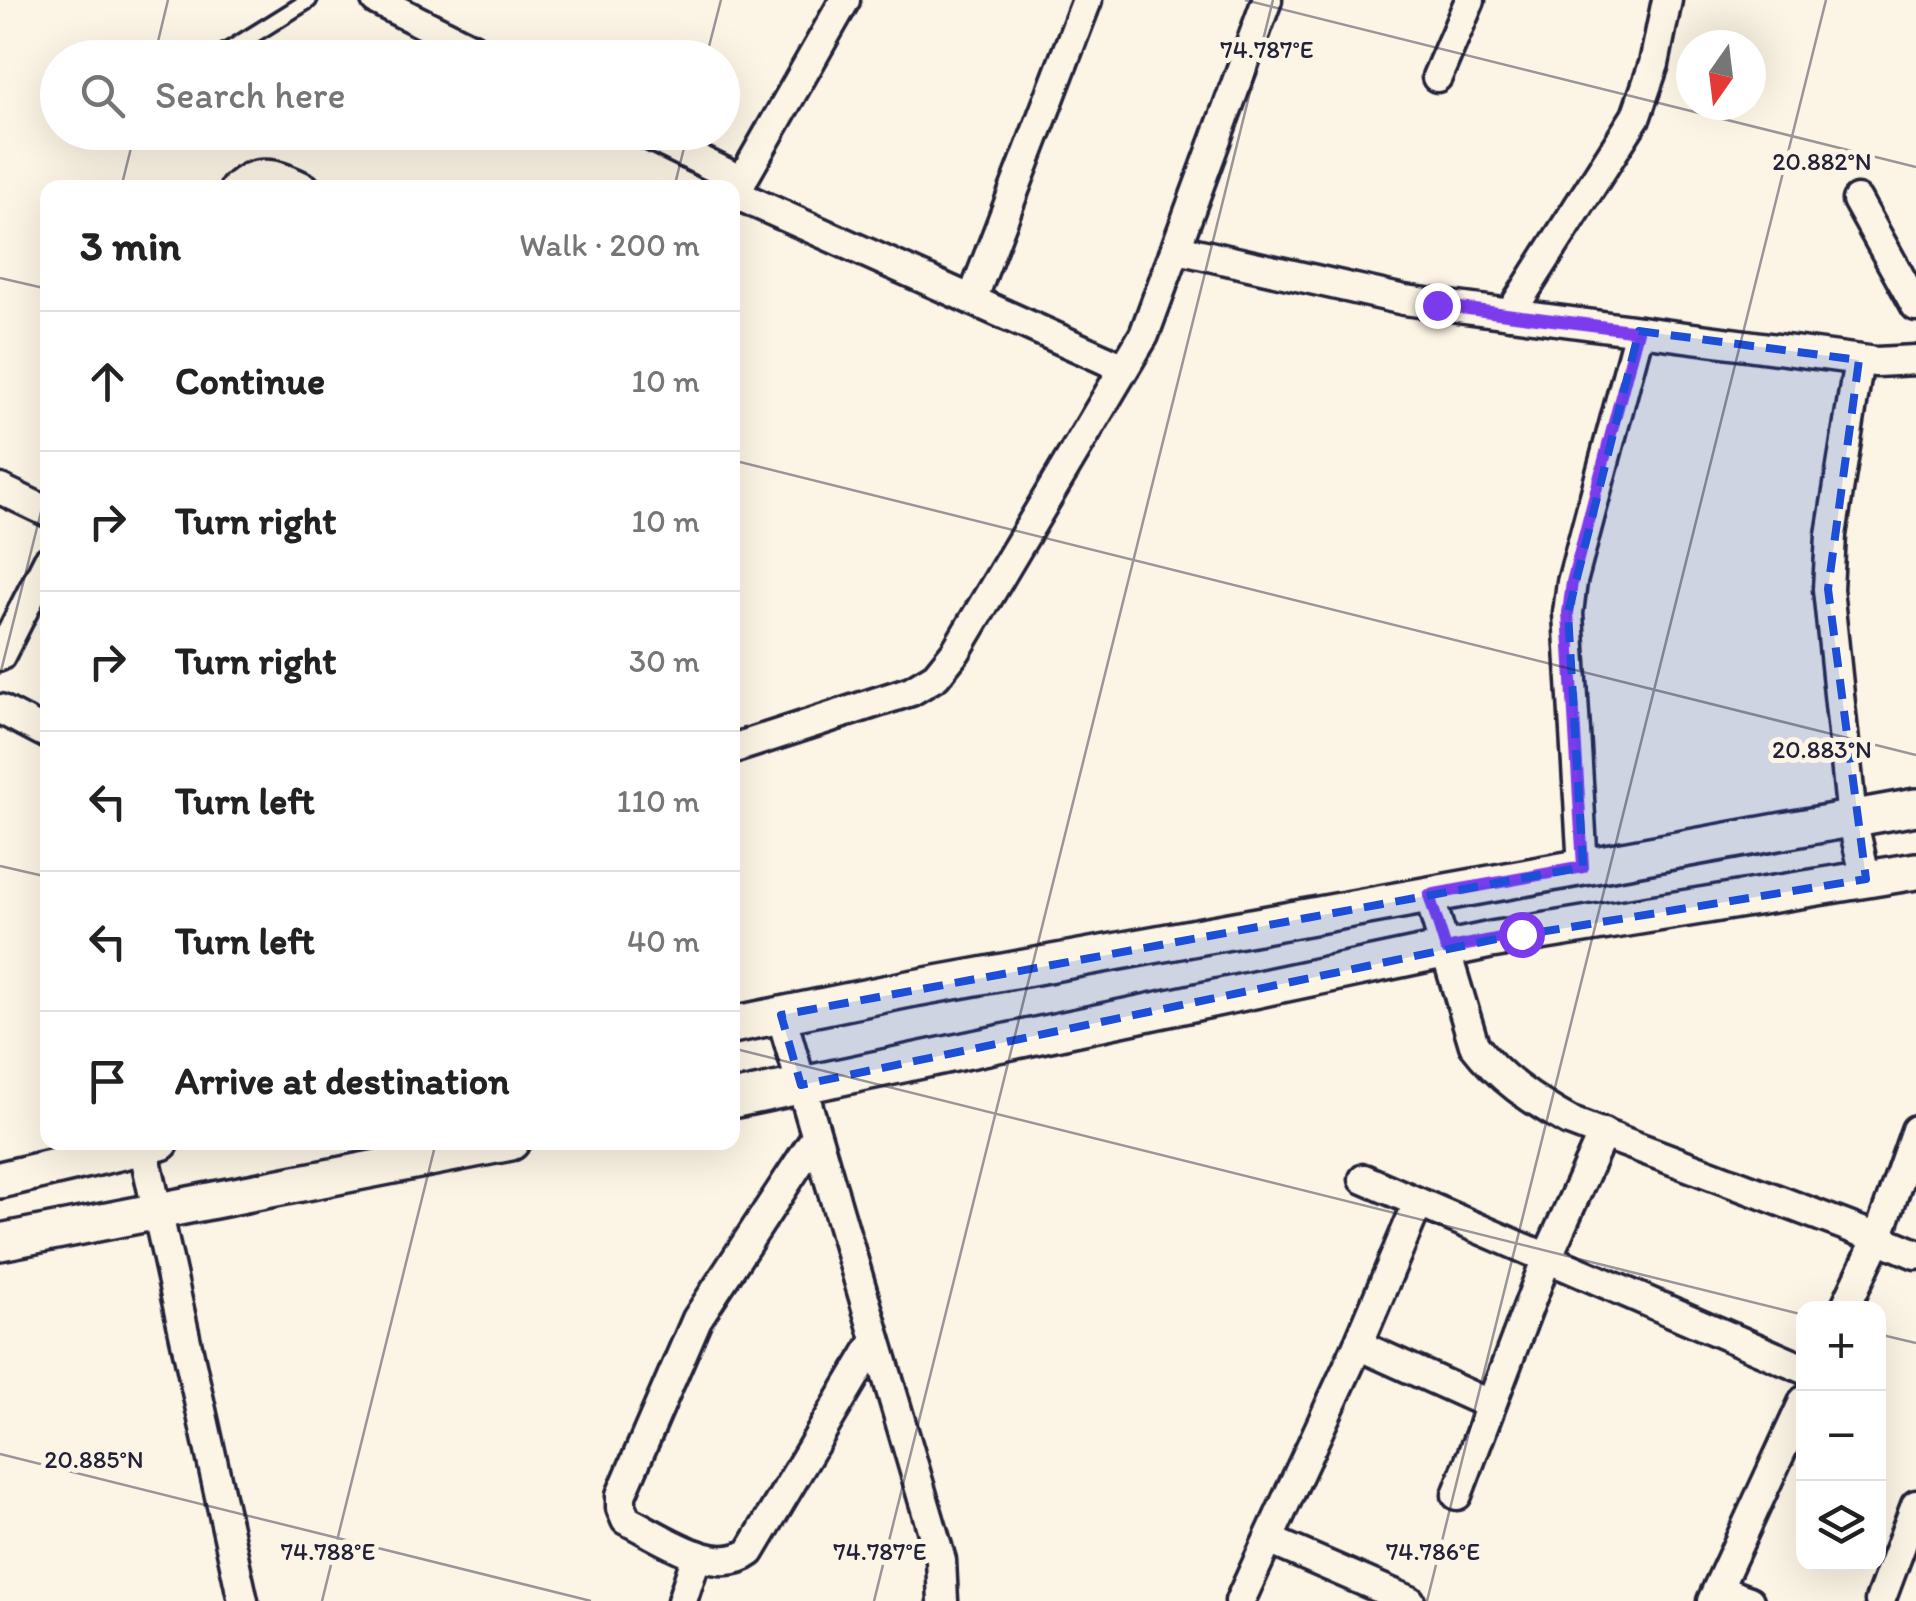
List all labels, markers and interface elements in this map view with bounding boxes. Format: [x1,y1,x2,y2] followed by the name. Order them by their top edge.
[1676,30,1766,120] north arrow
[1220,34,1314,64] text: 74.787°E
[40,40,740,150] search box
[75,68,130,123] icon: search
[155,72,346,118] text: Search here
[1772,146,1872,176] text: 20.882°N
[80,220,181,271] text: 3 min
[519,226,700,264] text: Walk · 200 m
[1415,283,1461,329] route end
[80,354,135,409] icon: ahead
[175,358,325,404] text: Continue
[631,362,700,400] text: 10 m
[80,494,135,549] icon: right
[175,498,337,544] text: Turn right
[631,502,700,540] text: 10 m
[80,634,135,689] icon: right
[175,638,337,684] text: Turn right
[629,642,700,680] text: 30 m
[1772,734,1872,764] text: 20.883°N
[80,774,135,829] icon: left
[175,778,315,824] text: Turn left
[616,782,700,820] text: 110 m
[1499,912,1545,958] route start
[80,914,135,969] icon: left
[175,918,315,964] text: Turn left
[627,922,700,960] text: 40 m
[80,1054,135,1109] icon: arrive
[175,1058,510,1104] text: Arrive at destination
[1796,1301,1886,1571] map controls
[1796,1301,1886,1391] button: +
[1796,1391,1886,1481] button: −
[44,1444,144,1474] text: 20.885°N
[1796,1481,1886,1571] button: layers
[281,1536,375,1566] text: 74.788°E
[833,1536,927,1566] text: 74.787°E
[1386,1536,1480,1566] text: 74.786°E

